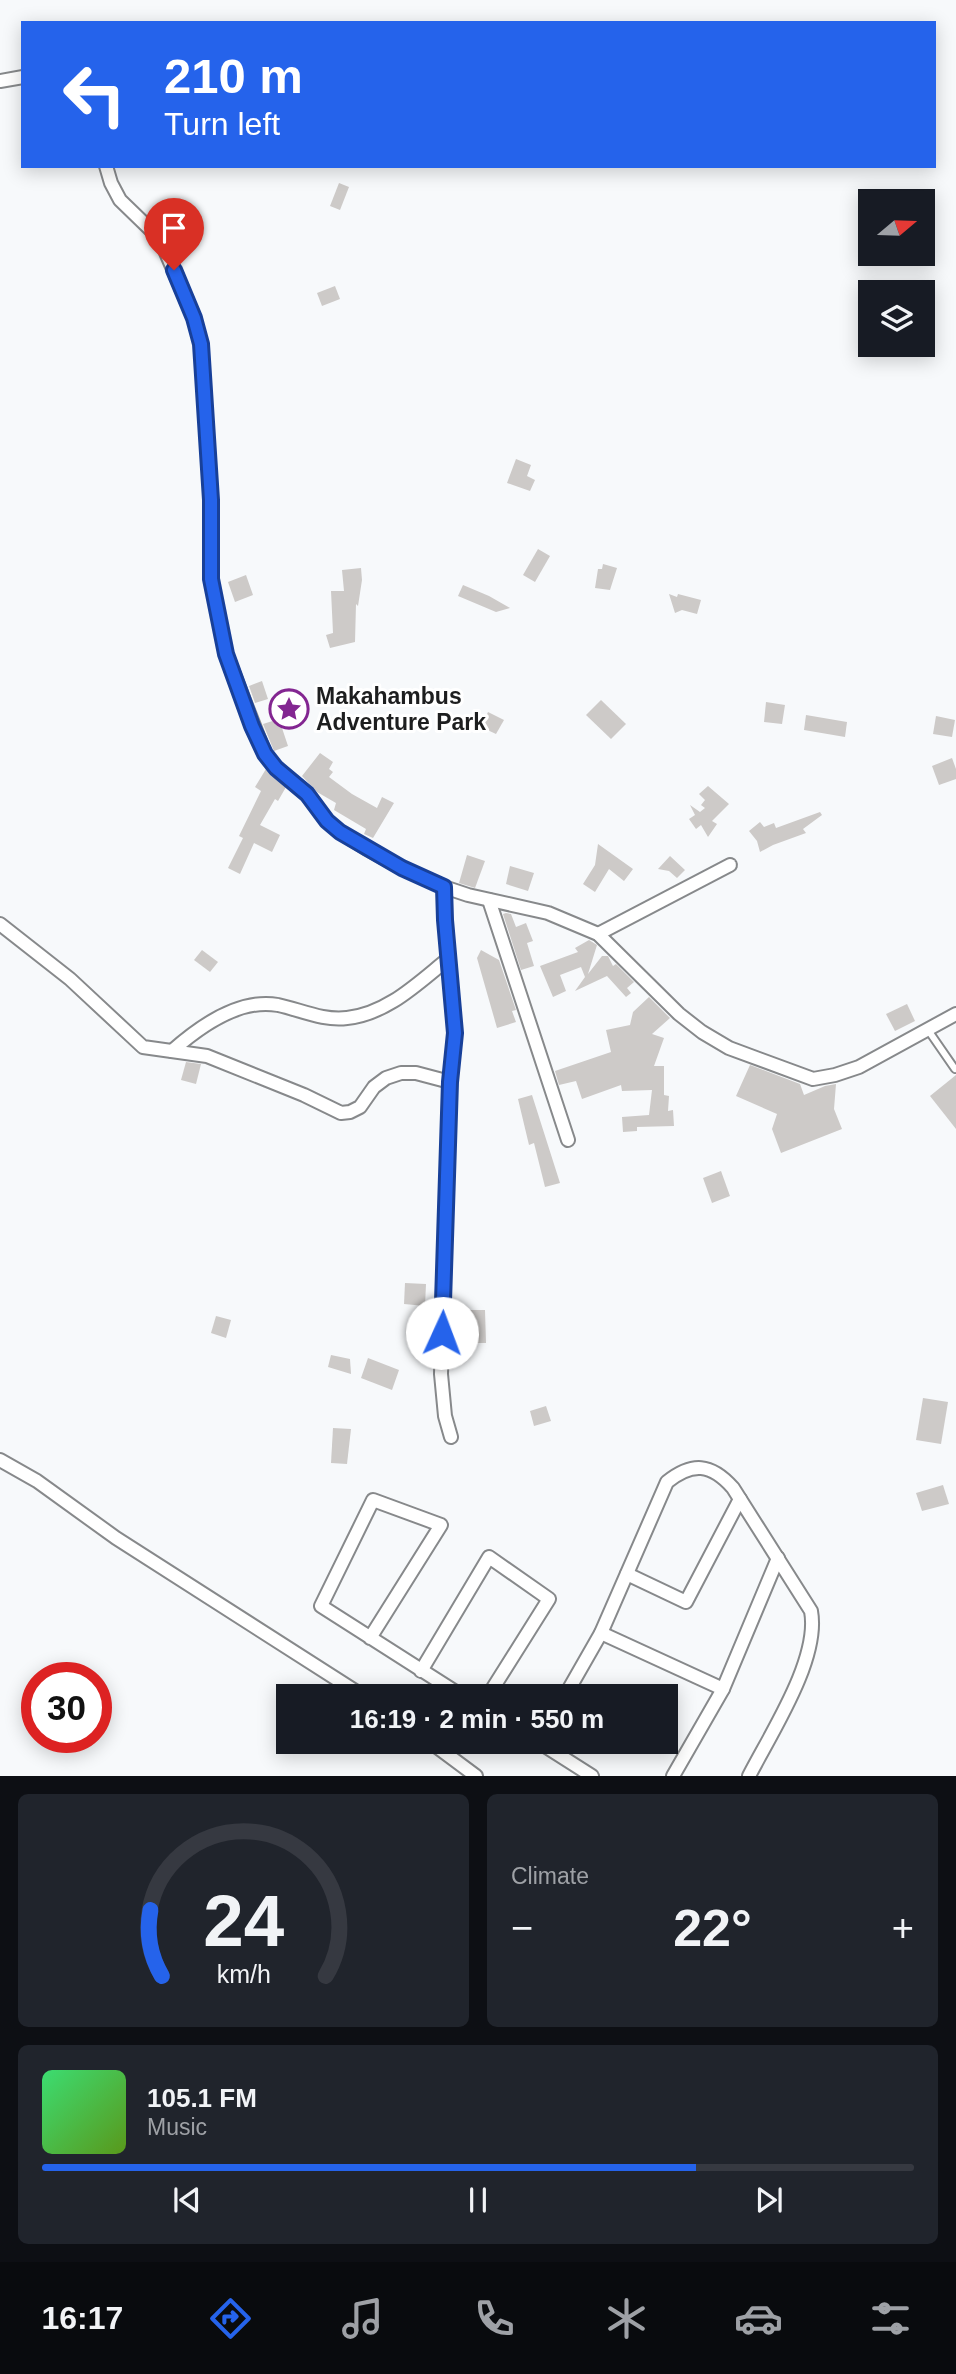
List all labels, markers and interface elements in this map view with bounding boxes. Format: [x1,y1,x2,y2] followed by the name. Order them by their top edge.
[49,49,140,140] icon: left
[164,49,303,103] text: 210 m
[164,106,280,142] text: Turn left
[858,189,934,266] north arrow
[858,189,935,357] map controls
[144,198,204,270] pin
[155,209,193,247] icon: arrive
[858,280,935,357] button: layers
[316,683,486,735] place label: Makahambus Adventure Park
[268,688,310,730] place icon: Makahambus Adventure Park
[405,1296,479,1370] position arrow
[21,1662,112,1753] speed limit sign: 30
[350,1704,604,1734] text: 16:19 · 2 min · 550 m
[511,1863,589,1889] text: Climate
[203,1881,284,1962] text: 24
[673,1899,752,1957] text: 22°
[511,1907,533,1949] text: −
[892,1907,914,1949] text: +
[216,1960,271,1988] text: km/h
[147,2083,257,2113] text: 105.1 FM
[147,2114,207,2140] text: Music
[168,2181,206,2219] icon: previous
[459,2181,497,2219] icon: pause
[750,2181,788,2219] icon: next
[206,2294,255,2343] icon: directions
[338,2294,387,2343] icon: music
[470,2294,519,2343] icon: phone
[602,2294,651,2343] icon: climate
[734,2294,783,2343] icon: car
[866,2294,915,2343] icon: filters
[41,2300,123,2336] text: 16:17

